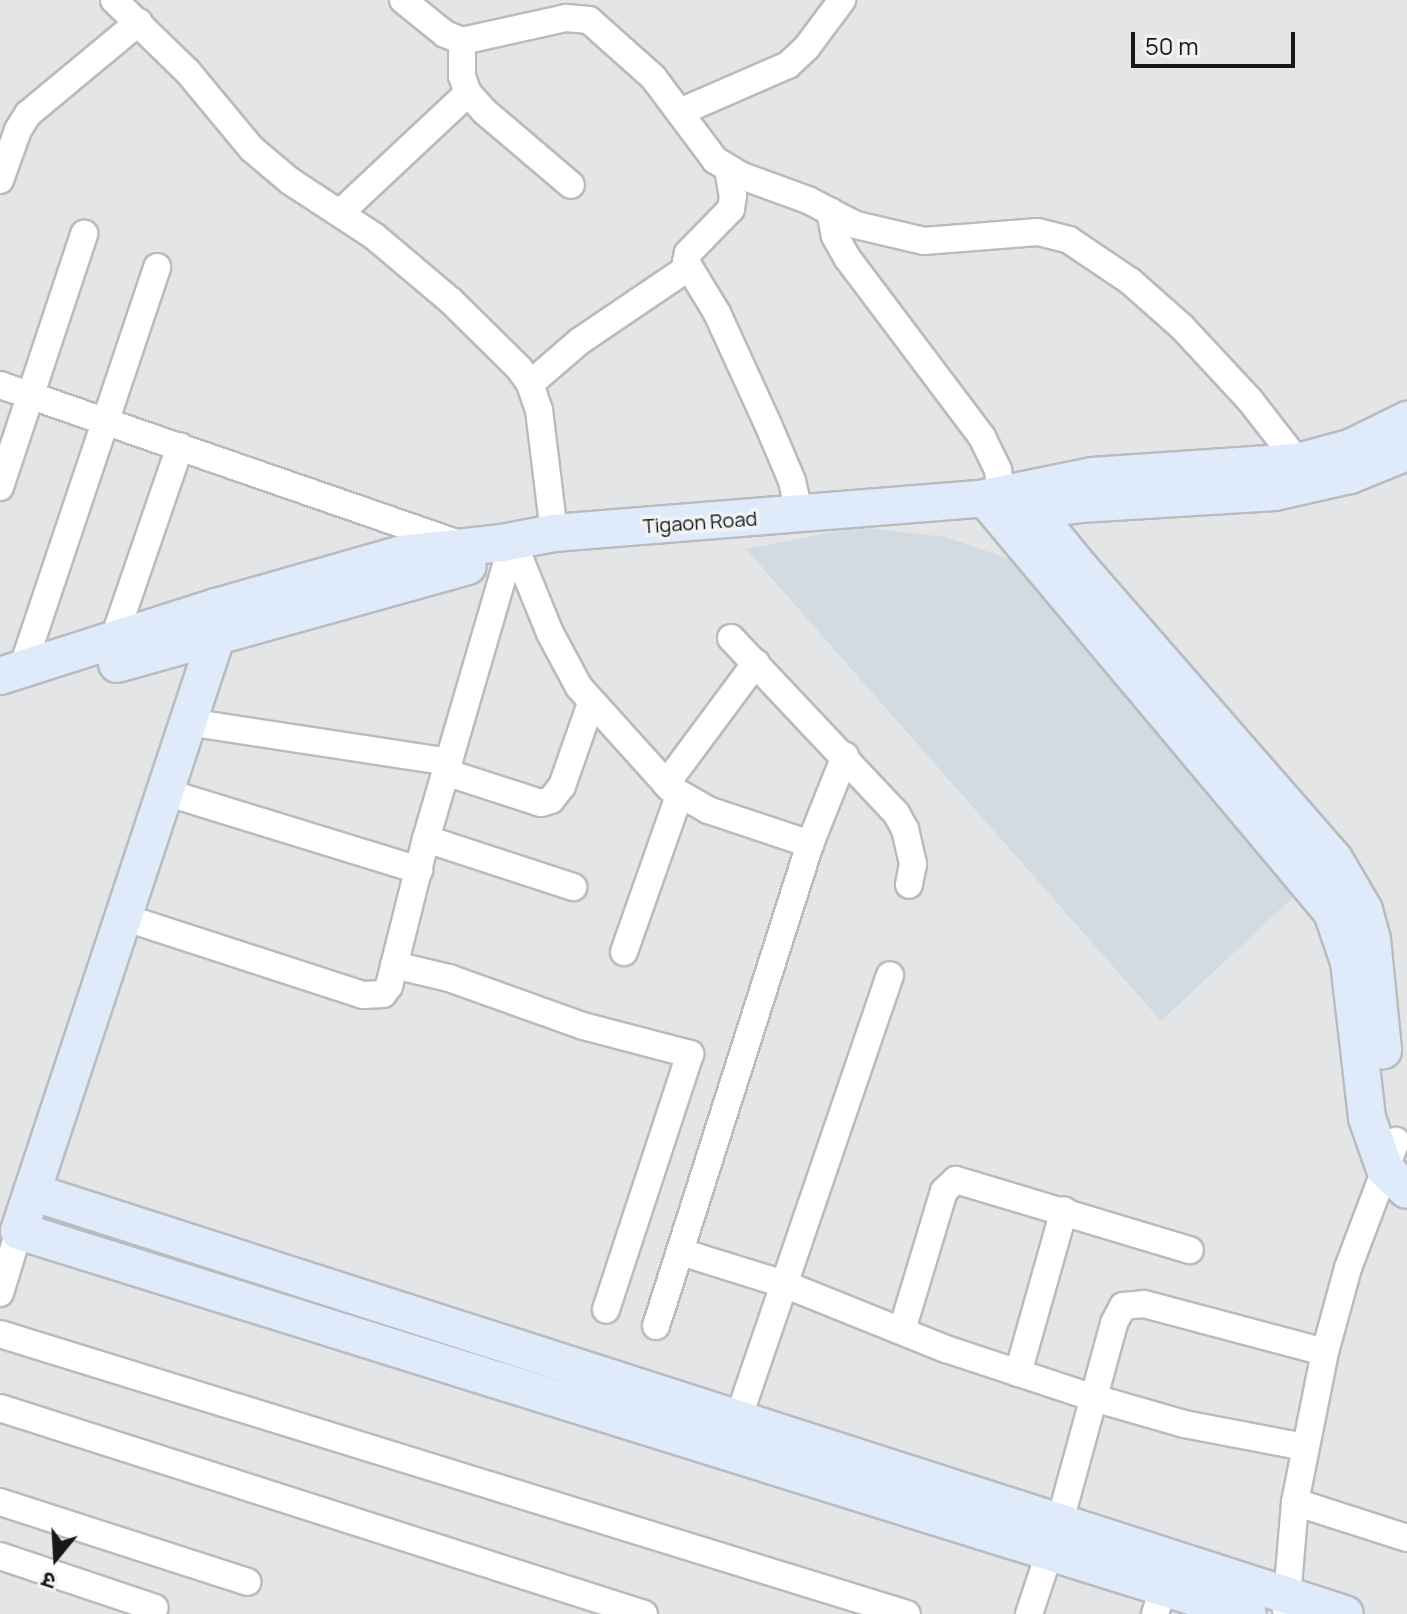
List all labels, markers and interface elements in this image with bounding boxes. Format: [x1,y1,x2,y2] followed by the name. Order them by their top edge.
[1135,16,1299,66] scale bar
[1145,29,1199,62] text: 50 m
[642,506,758,538] street label: Tigaon Road
[16,1518,96,1598] north arrow
[38,1565,59,1597] text: उ

